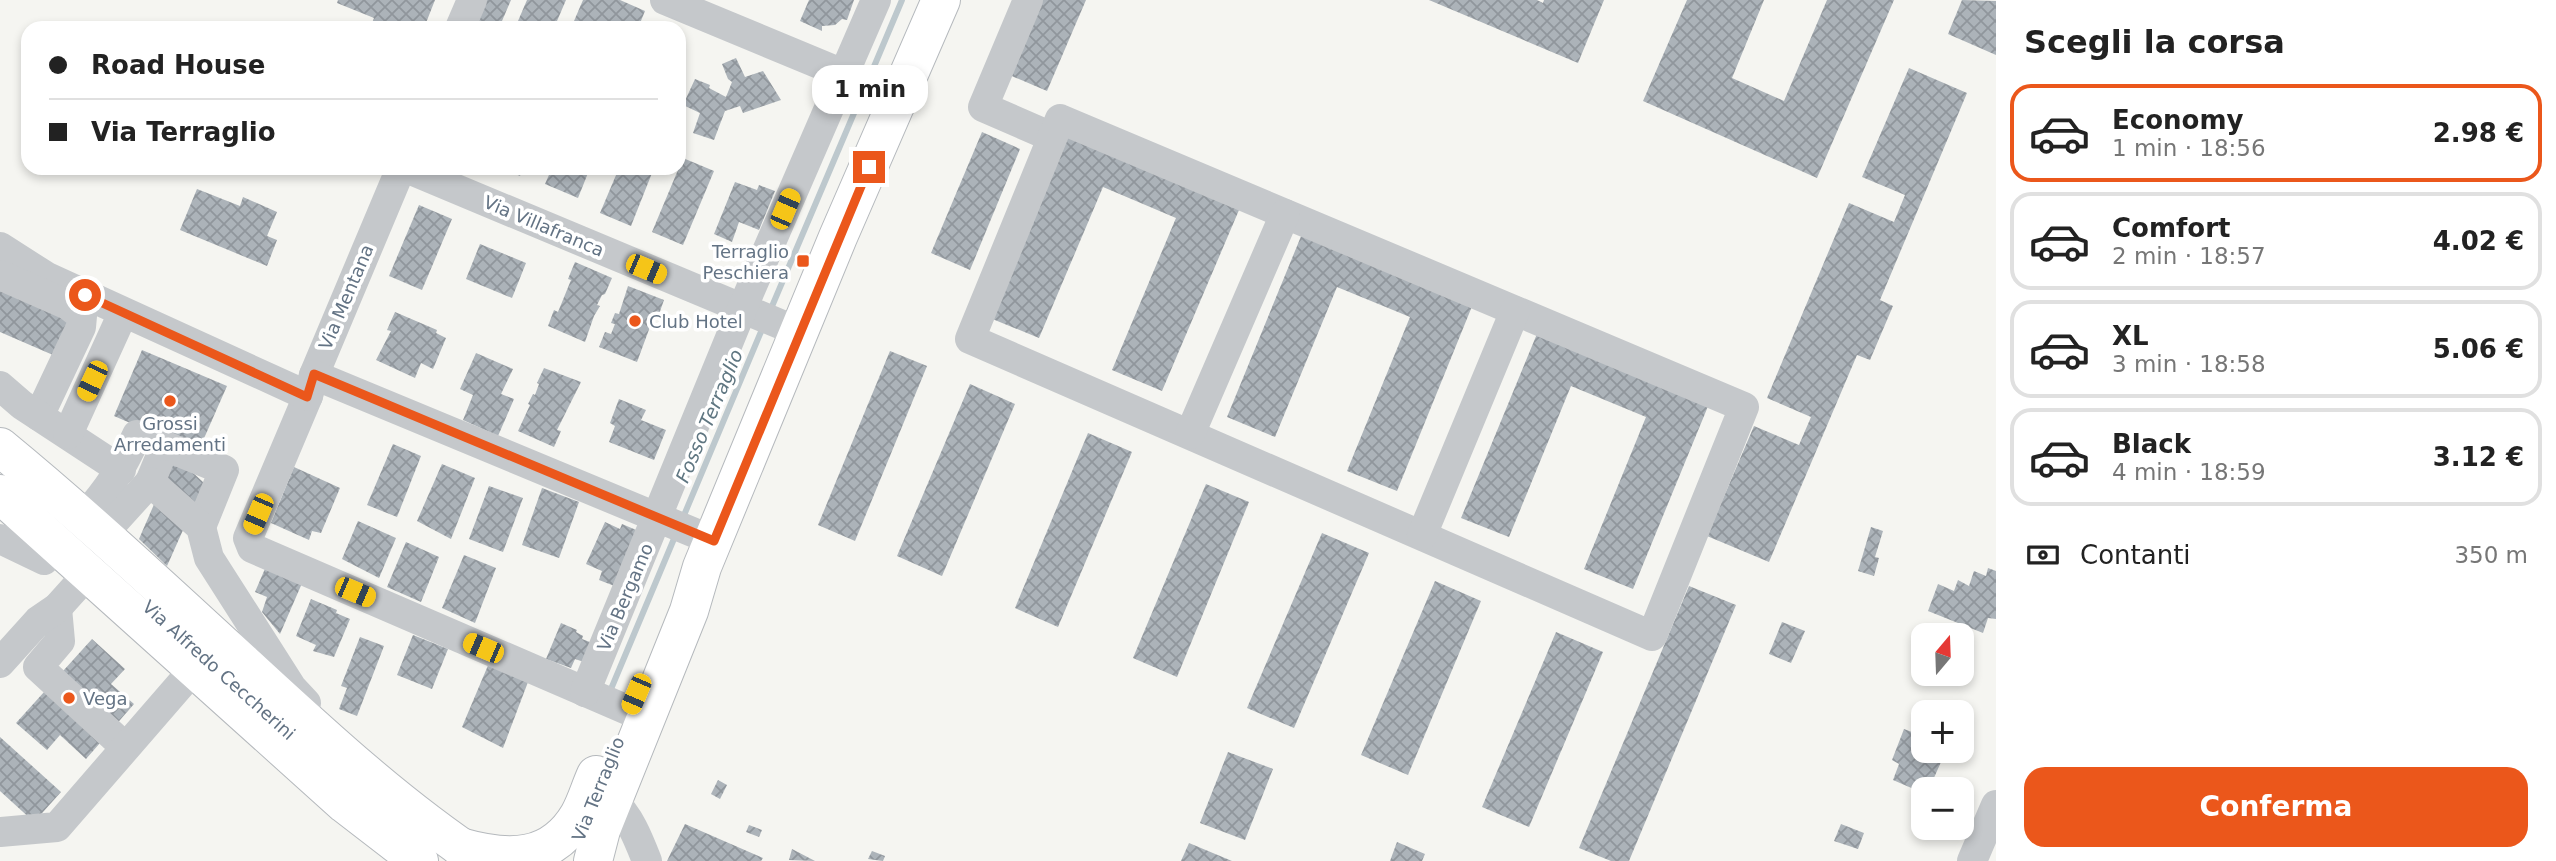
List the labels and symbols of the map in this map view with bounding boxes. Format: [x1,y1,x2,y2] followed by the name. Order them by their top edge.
[811,66,927,114] callout: 1 min
[853,151,885,183] route end
[768,186,803,232] car
[481,191,607,261] street label: Via Villafranca
[314,241,378,353] street label: Via Mentana
[703,241,789,283] place label: Terraglio Peschiera
[623,251,670,287] car
[795,253,811,269] marker: Terraglio Peschiera
[69,279,101,311] route start
[649,311,743,332] place label: Club Hotel
[627,313,643,329] marker: Club Hotel
[671,346,747,486] water label: Fosso Terraglio
[74,358,111,404] car
[162,393,178,409] marker: Grossi Arredamenti
[114,413,226,455] place label: Grossi Arredamenti
[241,491,276,537] car
[593,540,657,654] street label: Via Bergamo
[332,574,379,610] car
[138,596,300,744] street label: Via Alfredo Ceccherini
[1911,623,1974,686] north arrow
[460,630,507,666] car
[619,671,654,717] car
[83,688,127,709] place label: Vega
[61,690,77,706] marker: Vega
[568,734,628,844] street label: Via Terraglio

